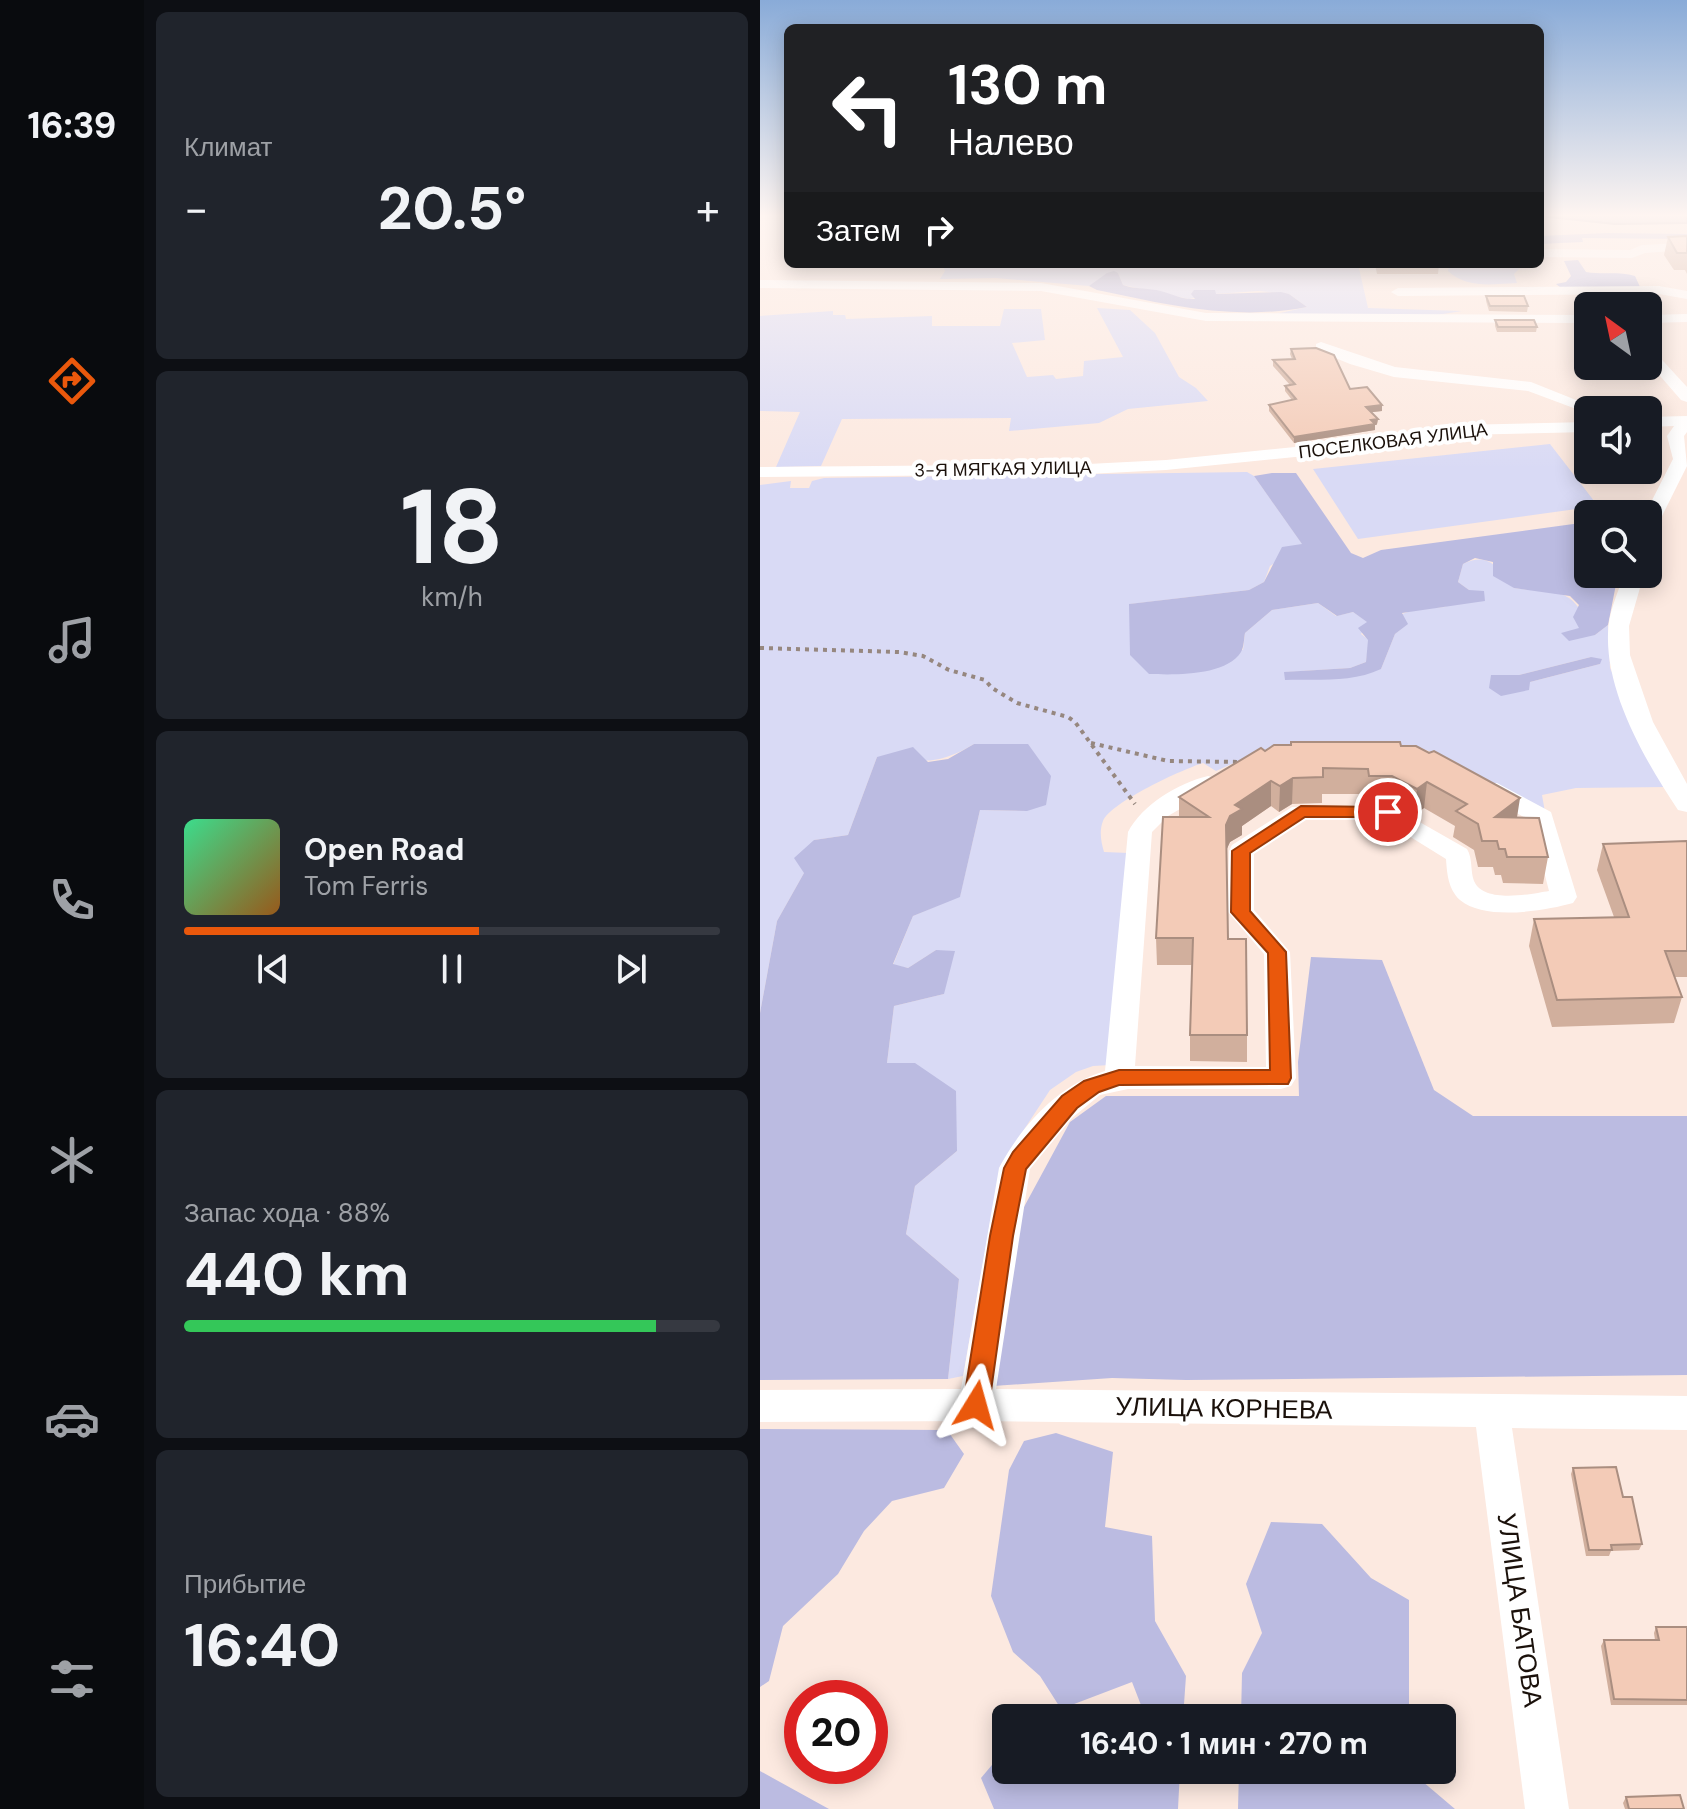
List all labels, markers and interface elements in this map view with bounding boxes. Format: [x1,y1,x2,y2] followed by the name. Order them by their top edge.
[948,48,1107,121] text: 130 m
[816,56,920,160] icon: left
[28,102,116,149] text: 16:39
[948,119,1074,166] text: Налево
[184,130,273,164] text: Климат
[378,169,526,248] text: 20.5°
[184,180,208,238] text: −
[696,180,720,238] text: +
[917,208,961,252] icon: right
[816,211,901,250] text: Затем
[1574,292,1662,380] north arrow
[1574,292,1662,588] map controls
[44,353,100,409] icon: directions
[1574,396,1662,484] button: sound
[1297,418,1489,464] street label: ПОСЕЛКОВАЯ УЛИЦА
[914,455,1092,483] street label: 3-Я МЯГКАЯ УЛИЦА
[400,460,504,595] text: 18
[1574,500,1662,588] button: search
[421,580,483,614] text: km/h
[44,612,100,668] icon: music
[1354,778,1422,846] pin
[1366,790,1410,834] icon: arrive
[304,830,464,869] text: Open Road
[304,869,428,903] text: Tom Ferris
[44,872,100,928] icon: phone
[251,947,295,991] icon: previous
[430,947,474,991] icon: pause
[609,947,653,991] icon: next
[44,1132,100,1188] icon: climate
[184,1196,390,1230] text: Запас хода · 88%
[184,1235,409,1314] text: 440 km
[934,1363,1018,1447] position arrow
[1115,1389,1334,1427] street label: УЛИЦА КОРНЕВА
[44,1391,100,1447] icon: car
[1490,1511,1551,1710] street label: УЛИЦА БАТОВА
[184,1567,306,1601] text: Прибытие
[184,1606,340,1685] text: 16:40
[44,1651,100,1707] icon: filters
[784,1680,888,1784] speed limit sign: 20
[1080,1724,1368,1763] text: 16:40 · 1 мин · 270 m

